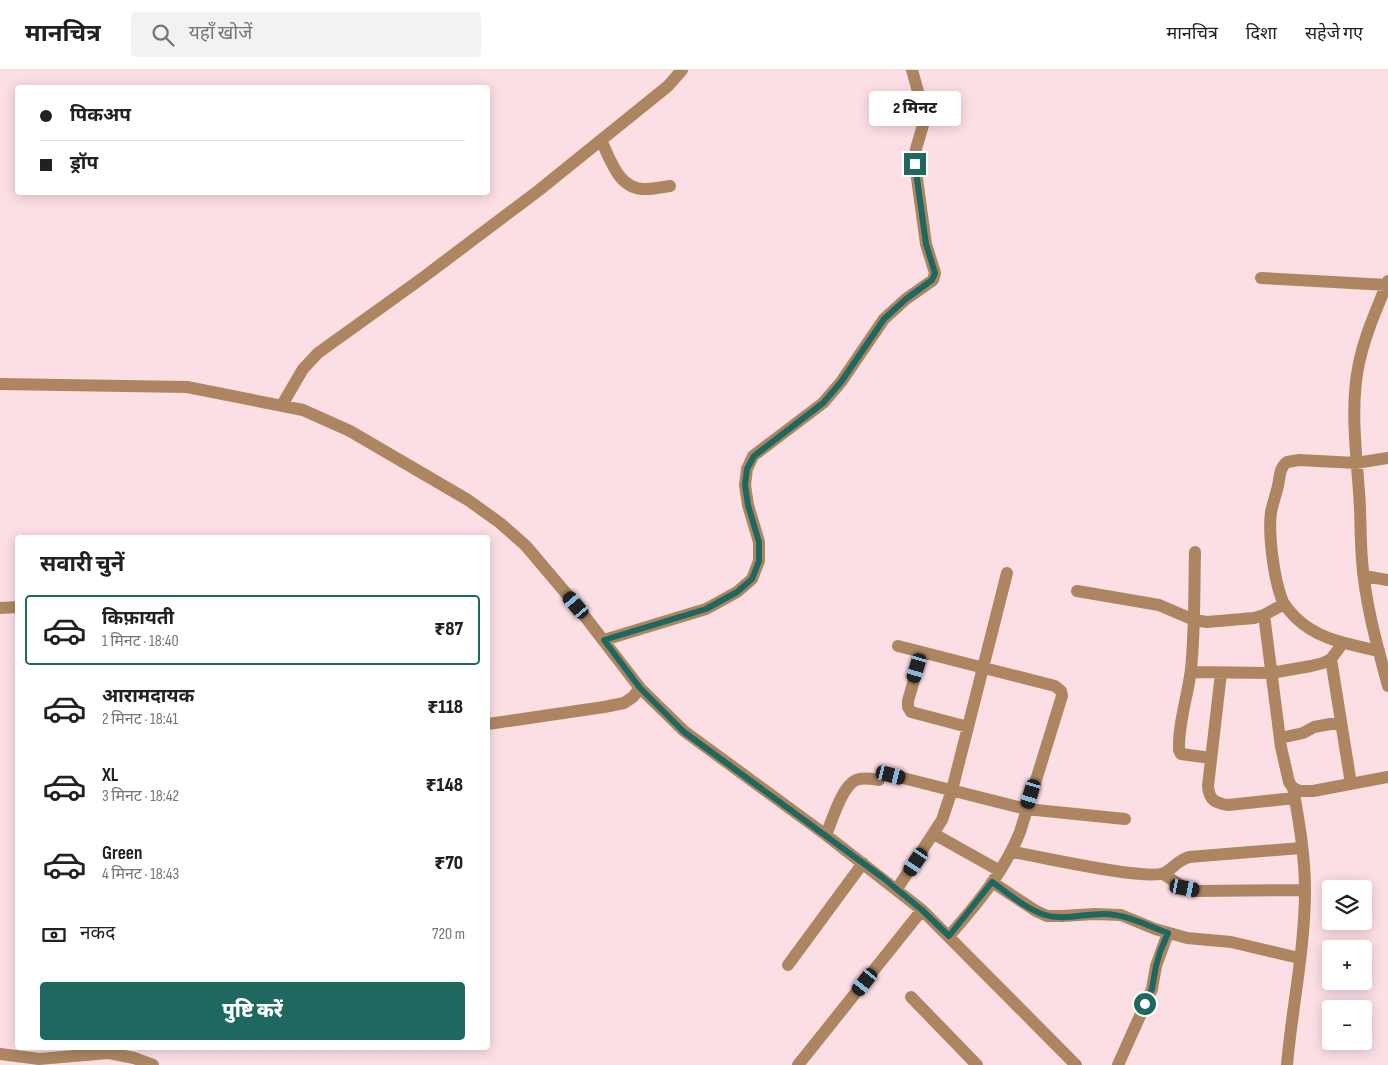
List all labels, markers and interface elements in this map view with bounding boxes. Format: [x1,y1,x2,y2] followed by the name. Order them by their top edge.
[131,12,481,57] search box
[25,19,101,48] text: मानचित्र
[149,21,177,49] icon: search
[189,22,252,45] text: यहाँ खोजें
[1166,23,1218,44] text: मानचित्र
[1246,23,1277,44] text: दिशा
[1305,23,1363,44] text: सहेजे गए
[869,92,961,126] callout: 2 मिनट
[893,99,937,118] text: 2 मिनट
[70,104,131,127] text: पिकअप
[70,152,98,175] text: ड्रॉप
[904,153,926,175] route end
[40,551,124,578] text: सवारी चुनें
[560,589,591,621] car
[102,607,174,630] text: किफ़ायती
[42,608,87,653] icon: car
[434,618,463,641] text: ₹87
[102,632,179,651] text: 1 मिनट · 18:40
[905,651,928,685] car
[102,685,194,708] text: आरामदायक
[42,686,87,731] icon: car
[427,696,463,719] text: ₹118
[102,710,178,729] text: 2 मिनट · 18:41
[42,764,87,809] icon: car
[102,764,118,787] text: XL
[874,764,907,786] car
[425,774,463,797] text: ₹148
[1019,777,1042,811] car
[102,787,179,806] text: 3 मिनट · 18:42
[42,842,87,887] icon: car
[102,842,142,865] text: Green
[901,845,930,879] car
[434,852,463,875] text: ₹70
[102,865,179,884] text: 4 मिनट · 18:43
[1168,878,1201,898] car
[1322,880,1372,1050] map controls
[1322,880,1372,930] button: layers
[40,921,68,949] icon: cash
[80,922,115,945] text: नकद
[432,925,465,944] text: 720 m
[1322,940,1372,990] button: +
[849,966,880,998] car
[40,982,465,1040] button: पुष्टि करें
[1134,993,1156,1015] route start
[1322,1000,1372,1050] button: −

